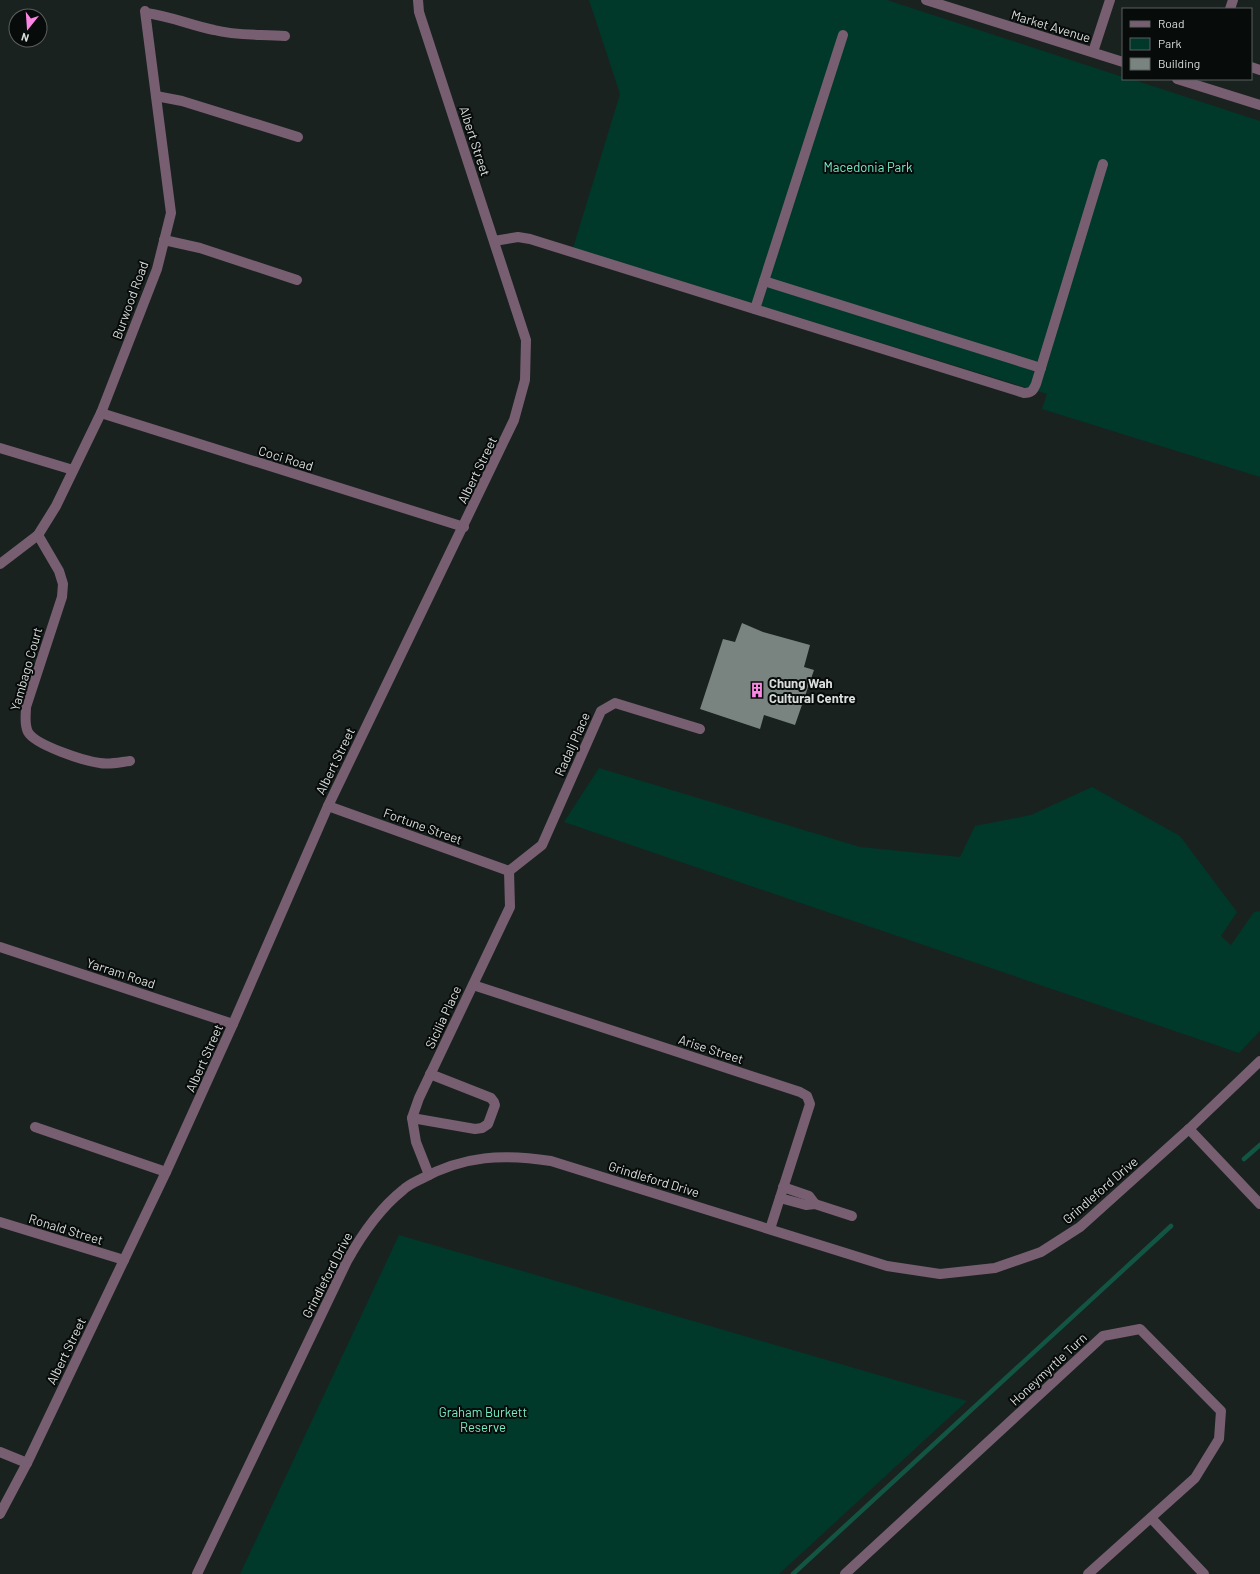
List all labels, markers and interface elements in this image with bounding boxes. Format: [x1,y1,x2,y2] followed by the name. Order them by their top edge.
[1009,6,1093,46] street label: Market Avenue
[8,8,48,48] north arrow
[1122,8,1252,80] legend
[1158,16,1185,30] text: Road
[20,31,30,45] text: N
[1158,36,1182,50] text: Park
[1158,56,1200,70] text: Building
[456,104,494,178] street label: Albert Street
[824,159,913,175] park label: Macedonia Park
[108,259,152,341] street label: Burwood Road
[454,434,500,506] street label: Albert Street
[257,442,315,474] street label: Coci Road
[6,625,46,713] street label: Yambago Court
[769,675,856,706] place label: Chung Wah Cultural Centre
[748,681,766,699] building icon: Chung Wah Cultural Centre
[551,710,593,778] street label: Radalj Place
[312,725,358,797] street label: Albert Street
[382,804,464,848] street label: Fortune Street
[84,954,158,992] street label: Yarram Road
[421,983,465,1051] street label: Sicilia Place
[182,1022,226,1094] street label: Albert Street
[677,1031,745,1067] street label: Arise Street
[1059,1153,1141,1227] street label: Grindleford Drive
[607,1158,701,1200] street label: Grindleford Drive
[27,1210,105,1248] street label: Ronald Street
[298,1229,356,1321] street label: Grindleford Drive
[43,1315,89,1387] street label: Albert Street
[1006,1329,1090,1409] street label: Honeymyrtle Turn
[439,1404,527,1435] park label: Graham Burkett Reserve

